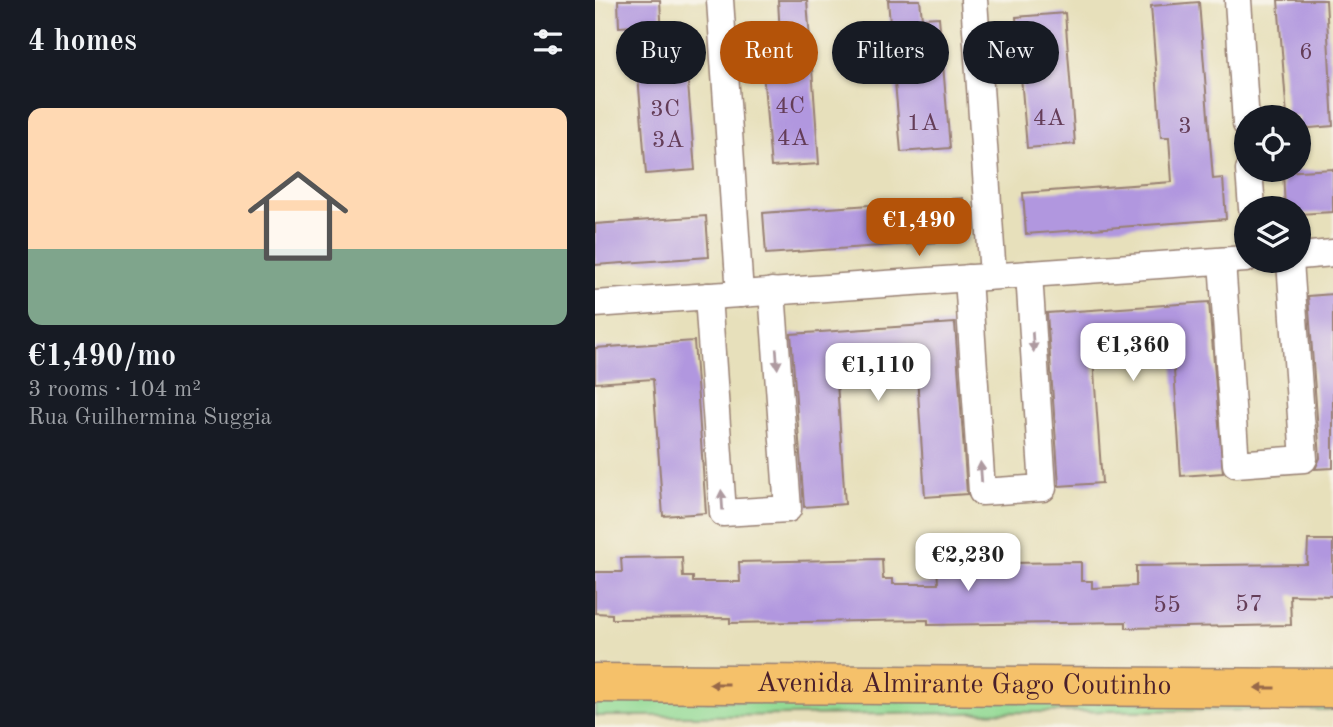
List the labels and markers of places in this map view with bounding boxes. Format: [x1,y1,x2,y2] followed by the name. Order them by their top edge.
[862,198,976,258] pin: €1,490
[1076,324,1190,383] pin: €1,360
[821,344,935,403] pin: €1,110
[911,534,1025,593] pin: €2,230

